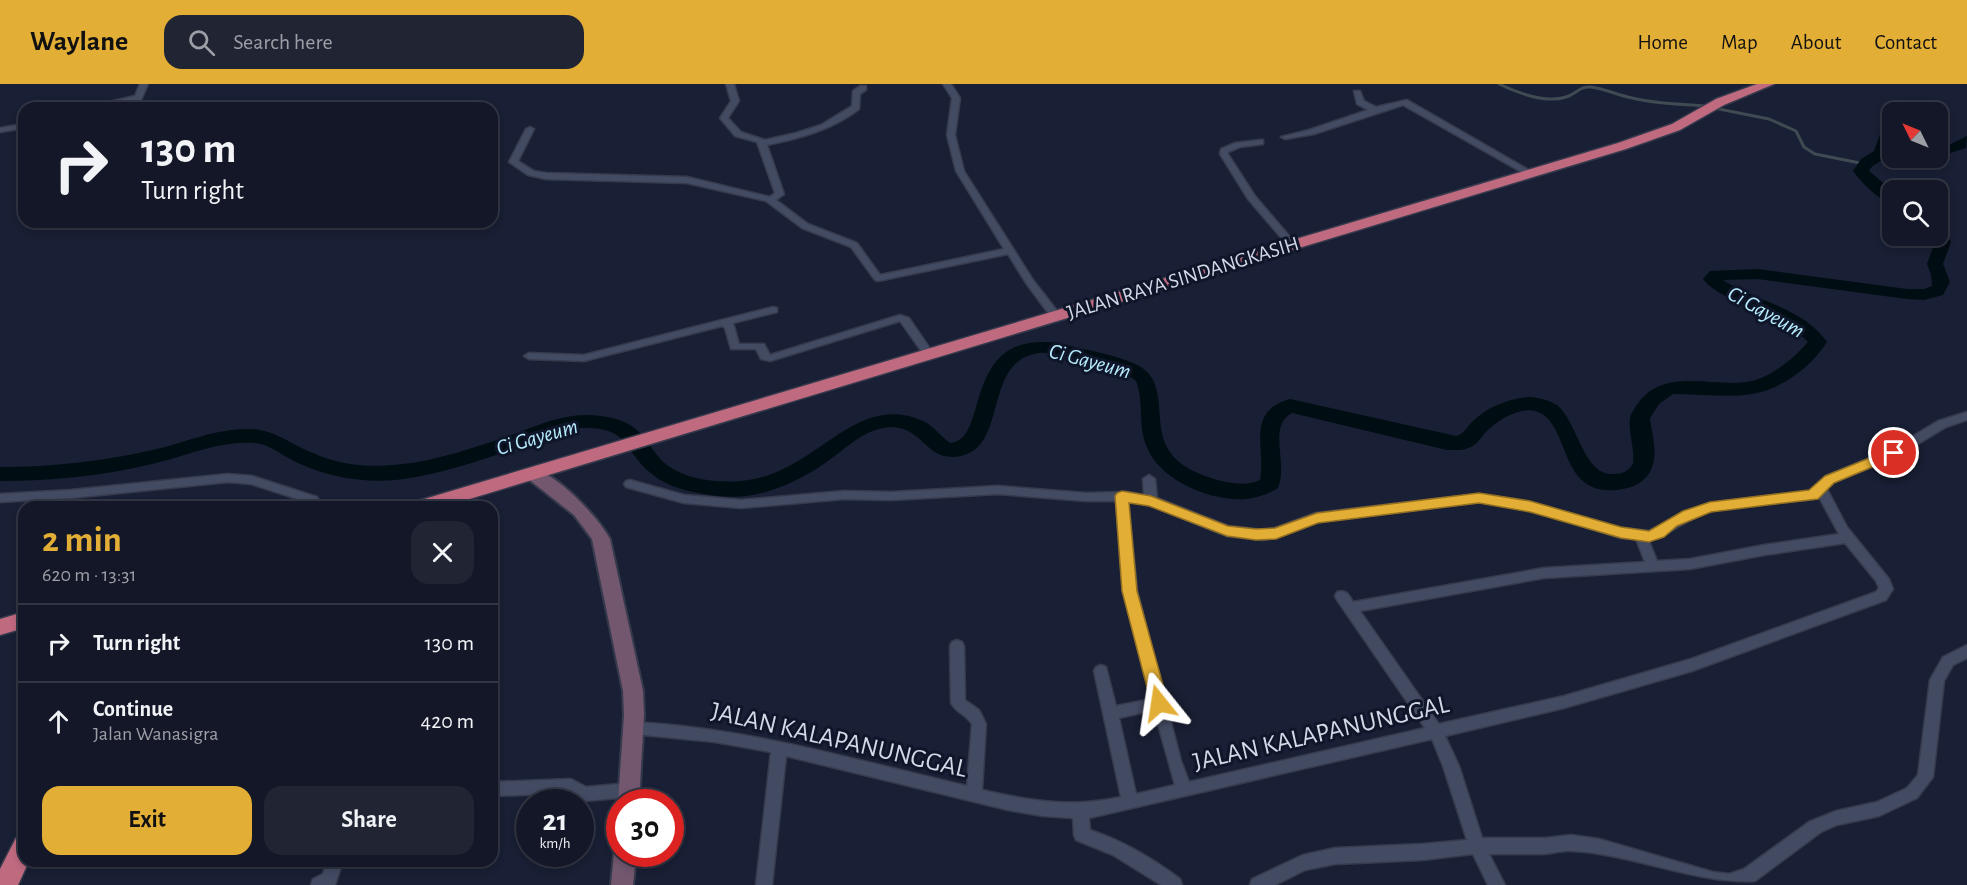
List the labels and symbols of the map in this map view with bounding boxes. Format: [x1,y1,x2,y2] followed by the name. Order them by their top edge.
[1882,102,1948,168] north arrow
[1065,233,1301,323] street label: JALAN RAYA SINDANGKASIH
[1724,282,1808,342] water label: Ci Gayeum
[1047,340,1133,382] water label: Ci Gayeum
[494,415,580,459] water label: Ci Gayeum
[1868,427,1919,478] pin
[1127,671,1191,735] position arrow
[1191,691,1452,775] street label: JALAN KALAPANUNGGAL
[709,698,970,782] street label: JALAN KALAPANUNGGAL
[606,789,684,867] speed limit sign: 30

